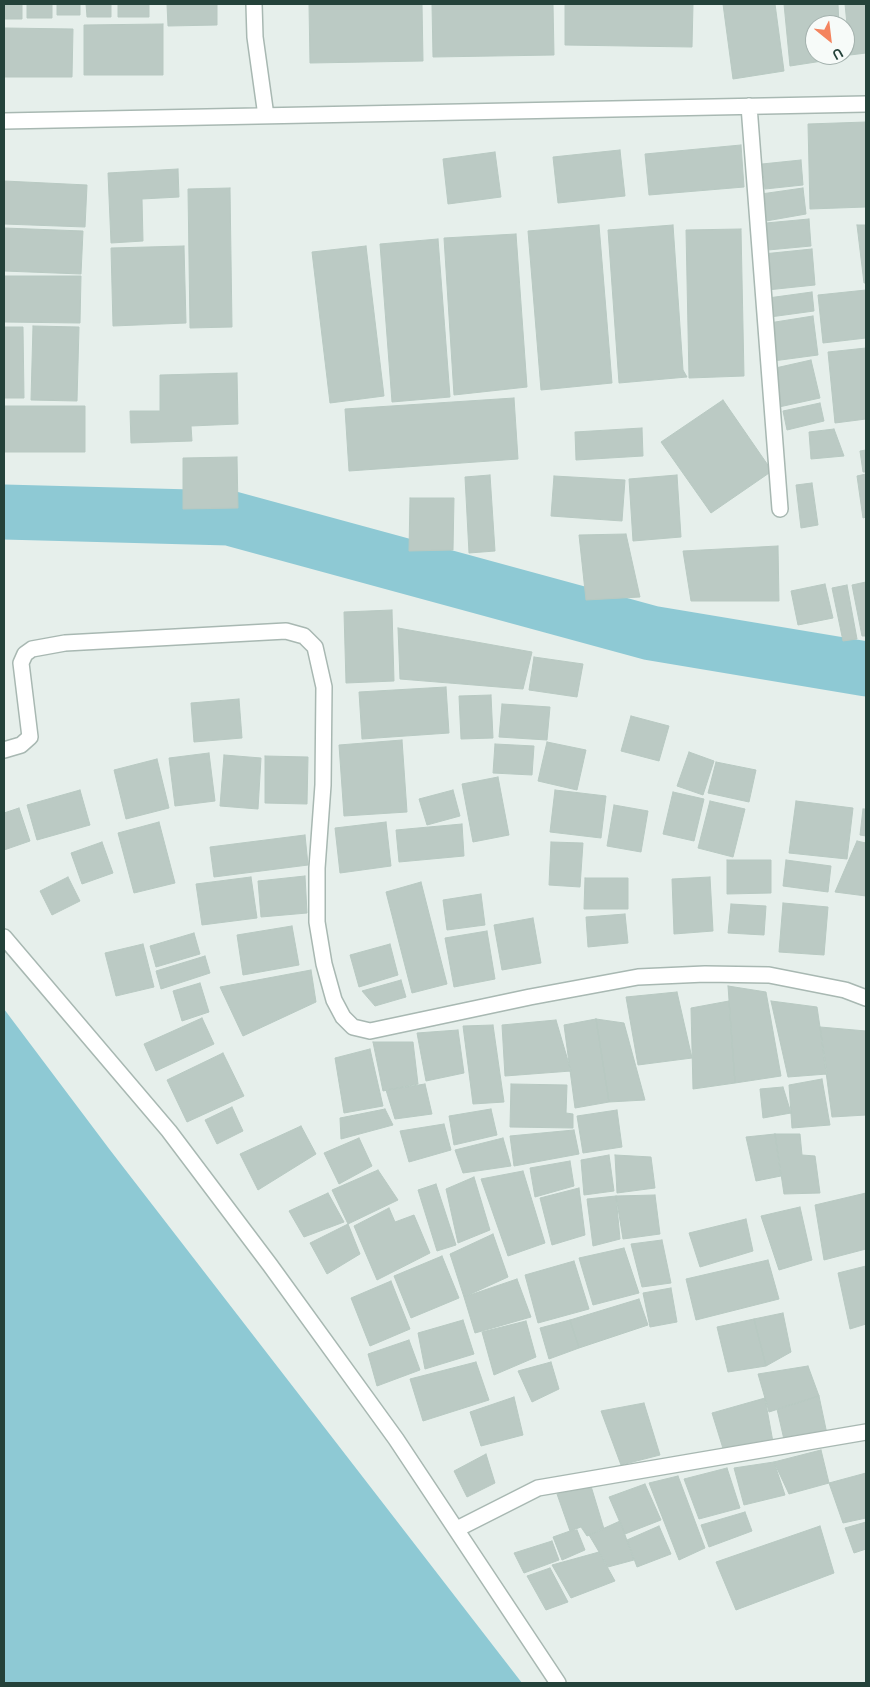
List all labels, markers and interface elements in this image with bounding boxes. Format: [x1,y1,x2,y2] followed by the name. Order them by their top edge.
[805,15,855,65] north arrow
[829,43,846,63] text: U

